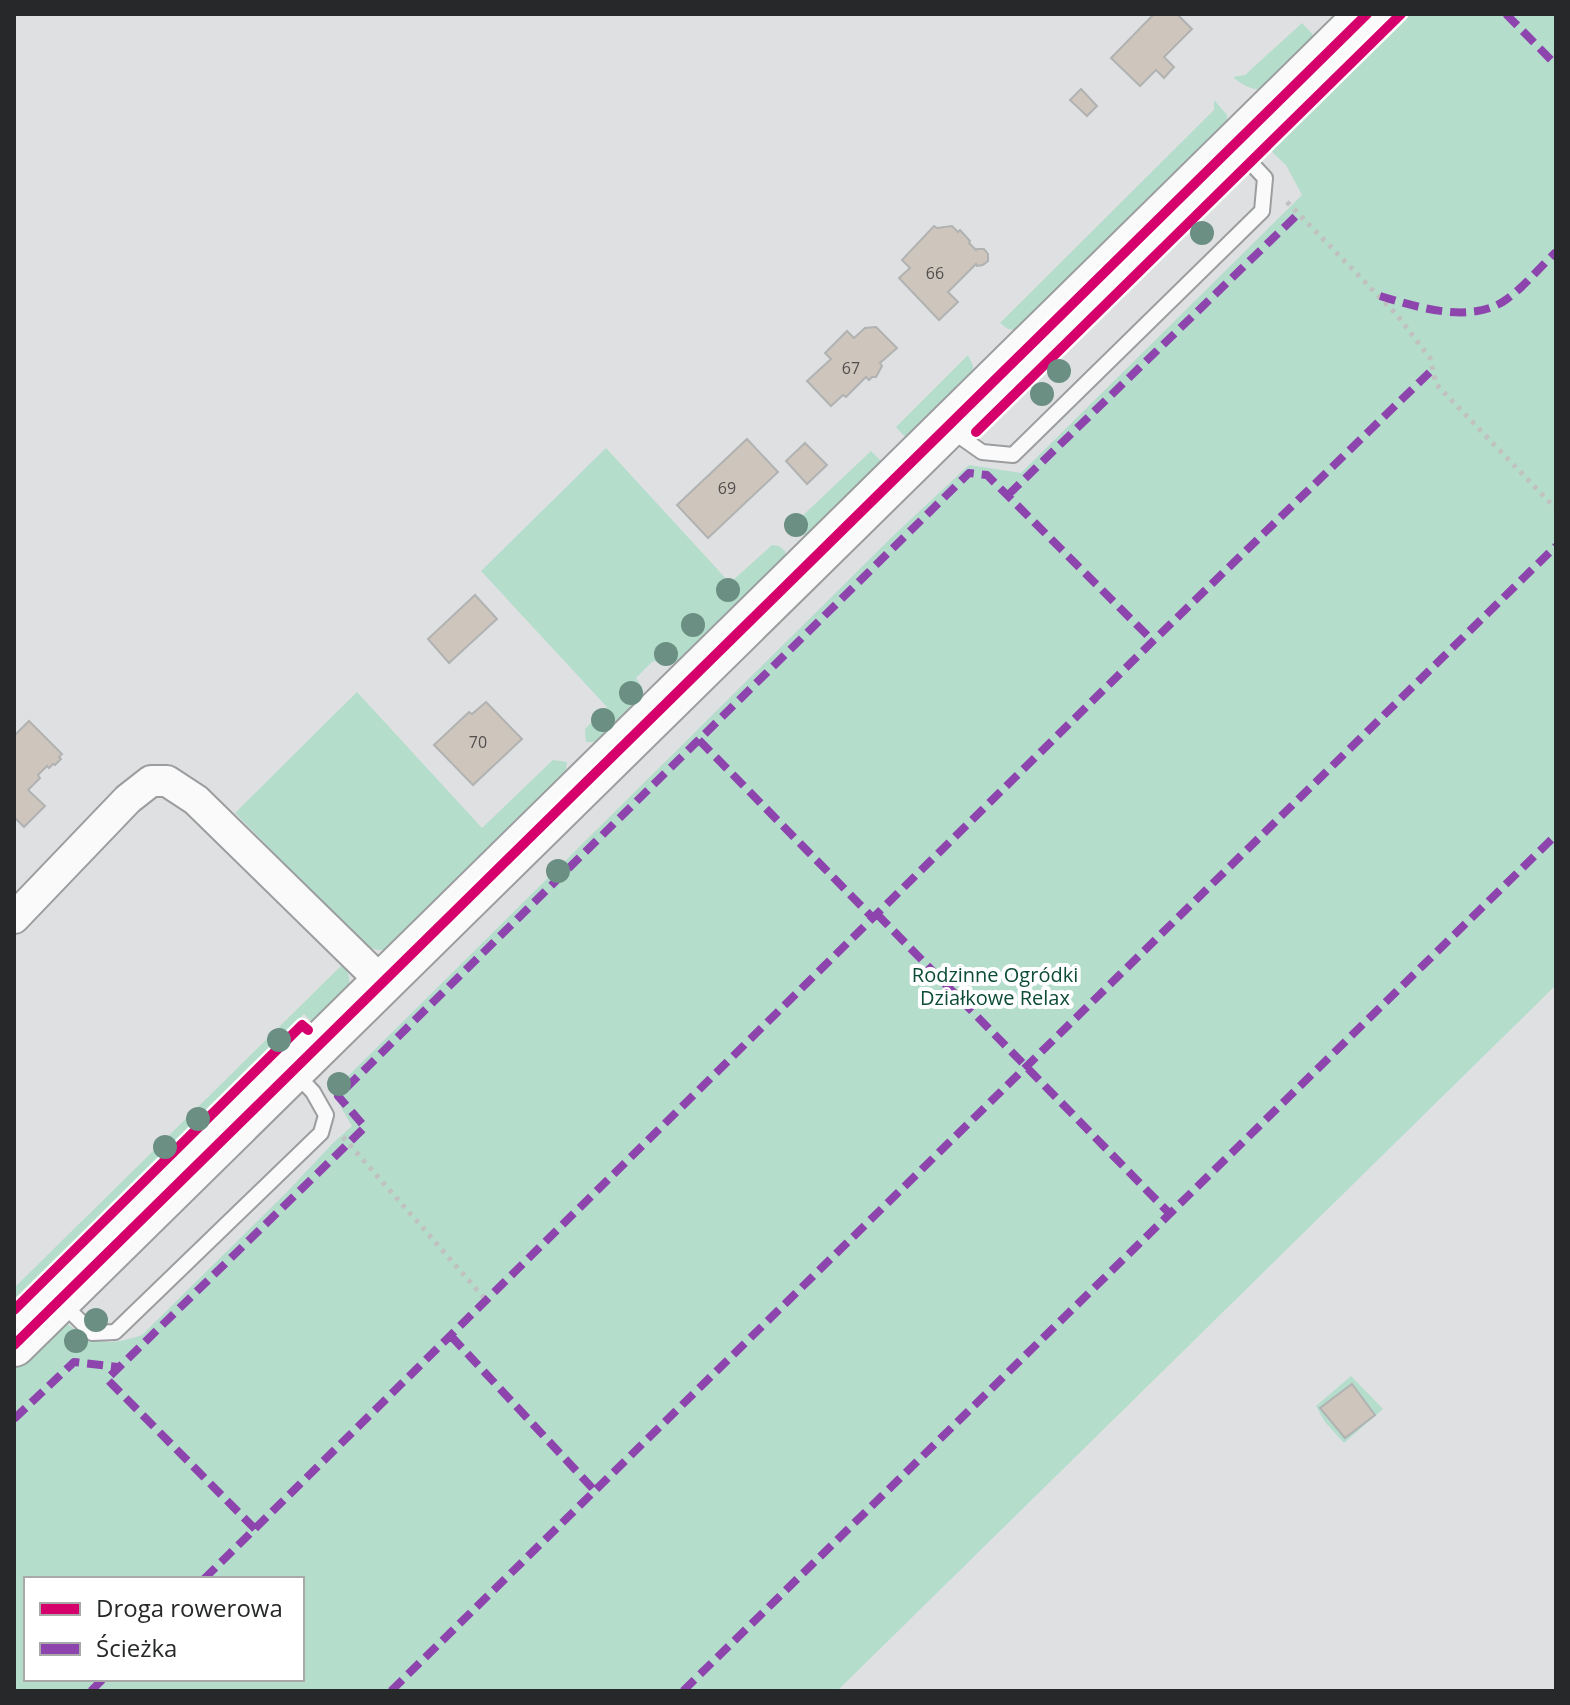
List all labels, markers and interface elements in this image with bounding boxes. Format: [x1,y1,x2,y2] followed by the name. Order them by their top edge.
[926,262,944,284] house number: 66
[842,357,860,379] house number: 67
[718,477,736,499] house number: 69
[469,731,487,753] house number: 70
[912,961,1078,1011] park label: Rodzinne Ogródki Działkowe Relax
[24,1577,304,1681] legend
[96,1591,283,1624] text: Droga rowerowa
[96,1631,177,1664] text: Ścieżka

